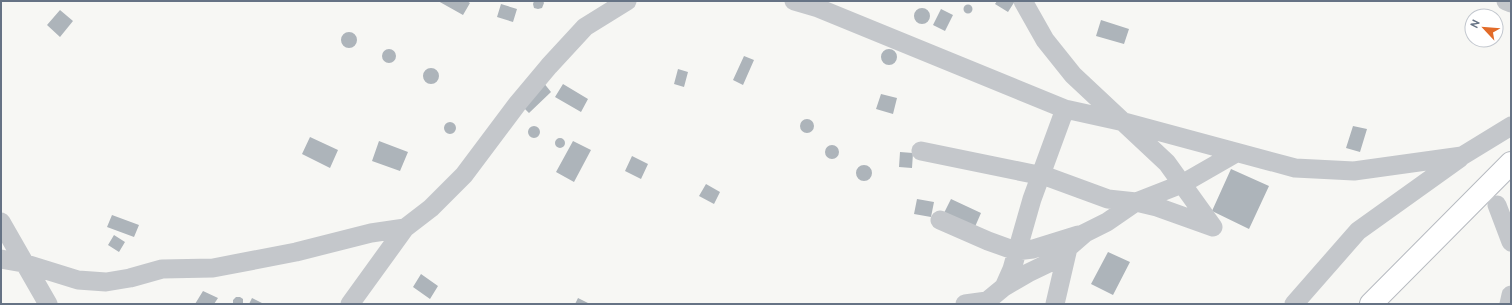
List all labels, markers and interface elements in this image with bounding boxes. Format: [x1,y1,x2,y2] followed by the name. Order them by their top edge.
[1464,8,1504,48] north arrow
[1468,17,1484,31] text: N

